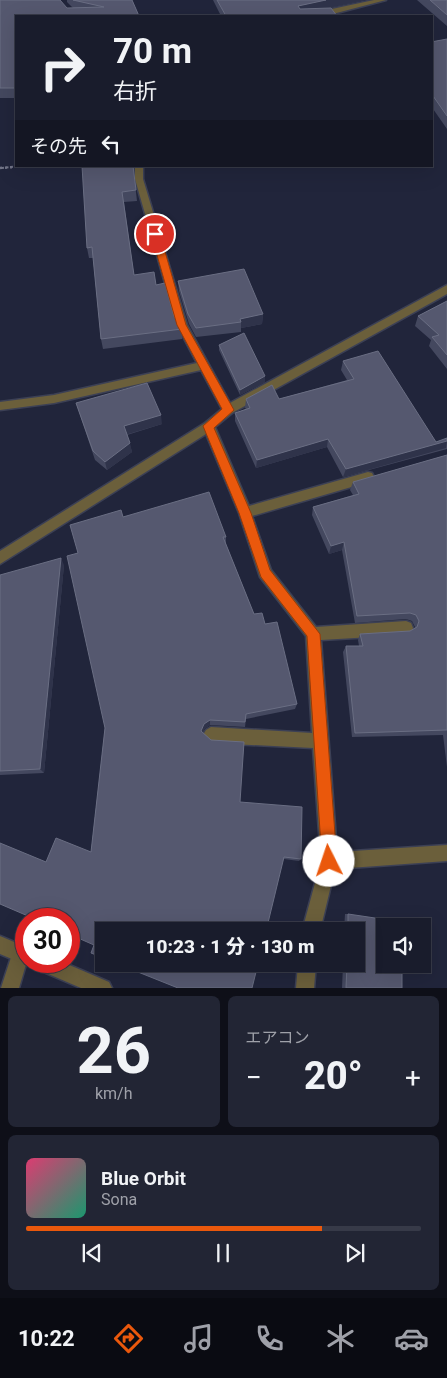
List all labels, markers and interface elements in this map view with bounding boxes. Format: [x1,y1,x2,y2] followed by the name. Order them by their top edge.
[113,31,192,72] text: 70 m
[30,35,95,100] icon: right
[113,79,157,104] text: 右折
[97,130,125,158] icon: left
[30,135,87,158] text: その先
[134,213,176,255] pin
[141,220,169,248] icon: arrive
[302,834,354,886] position arrow
[15,908,80,973] speed limit sign: 30
[376,918,431,973] map controls
[376,918,431,973] button: sound
[146,935,314,958] text: 10:23 · 1 分 · 130 m
[76,1013,151,1089] text: 26
[246,1028,310,1047] text: エアコン
[304,1054,363,1098] text: 20°
[246,1061,262,1094] text: −
[405,1061,421,1094] text: +
[95,1084,133,1103] text: km/h
[101,1167,186,1190] text: Blue Orbit
[101,1190,137,1209] text: Sona
[78,1239,106,1267] icon: previous
[209,1239,237,1267] icon: pause
[341,1239,369,1267] icon: next
[111,1321,146,1356] icon: directions
[181,1321,216,1356] icon: music
[252,1321,287,1356] icon: phone
[323,1321,358,1356] icon: climate
[394,1321,429,1356] icon: car
[18,1326,75,1351] text: 10:22

